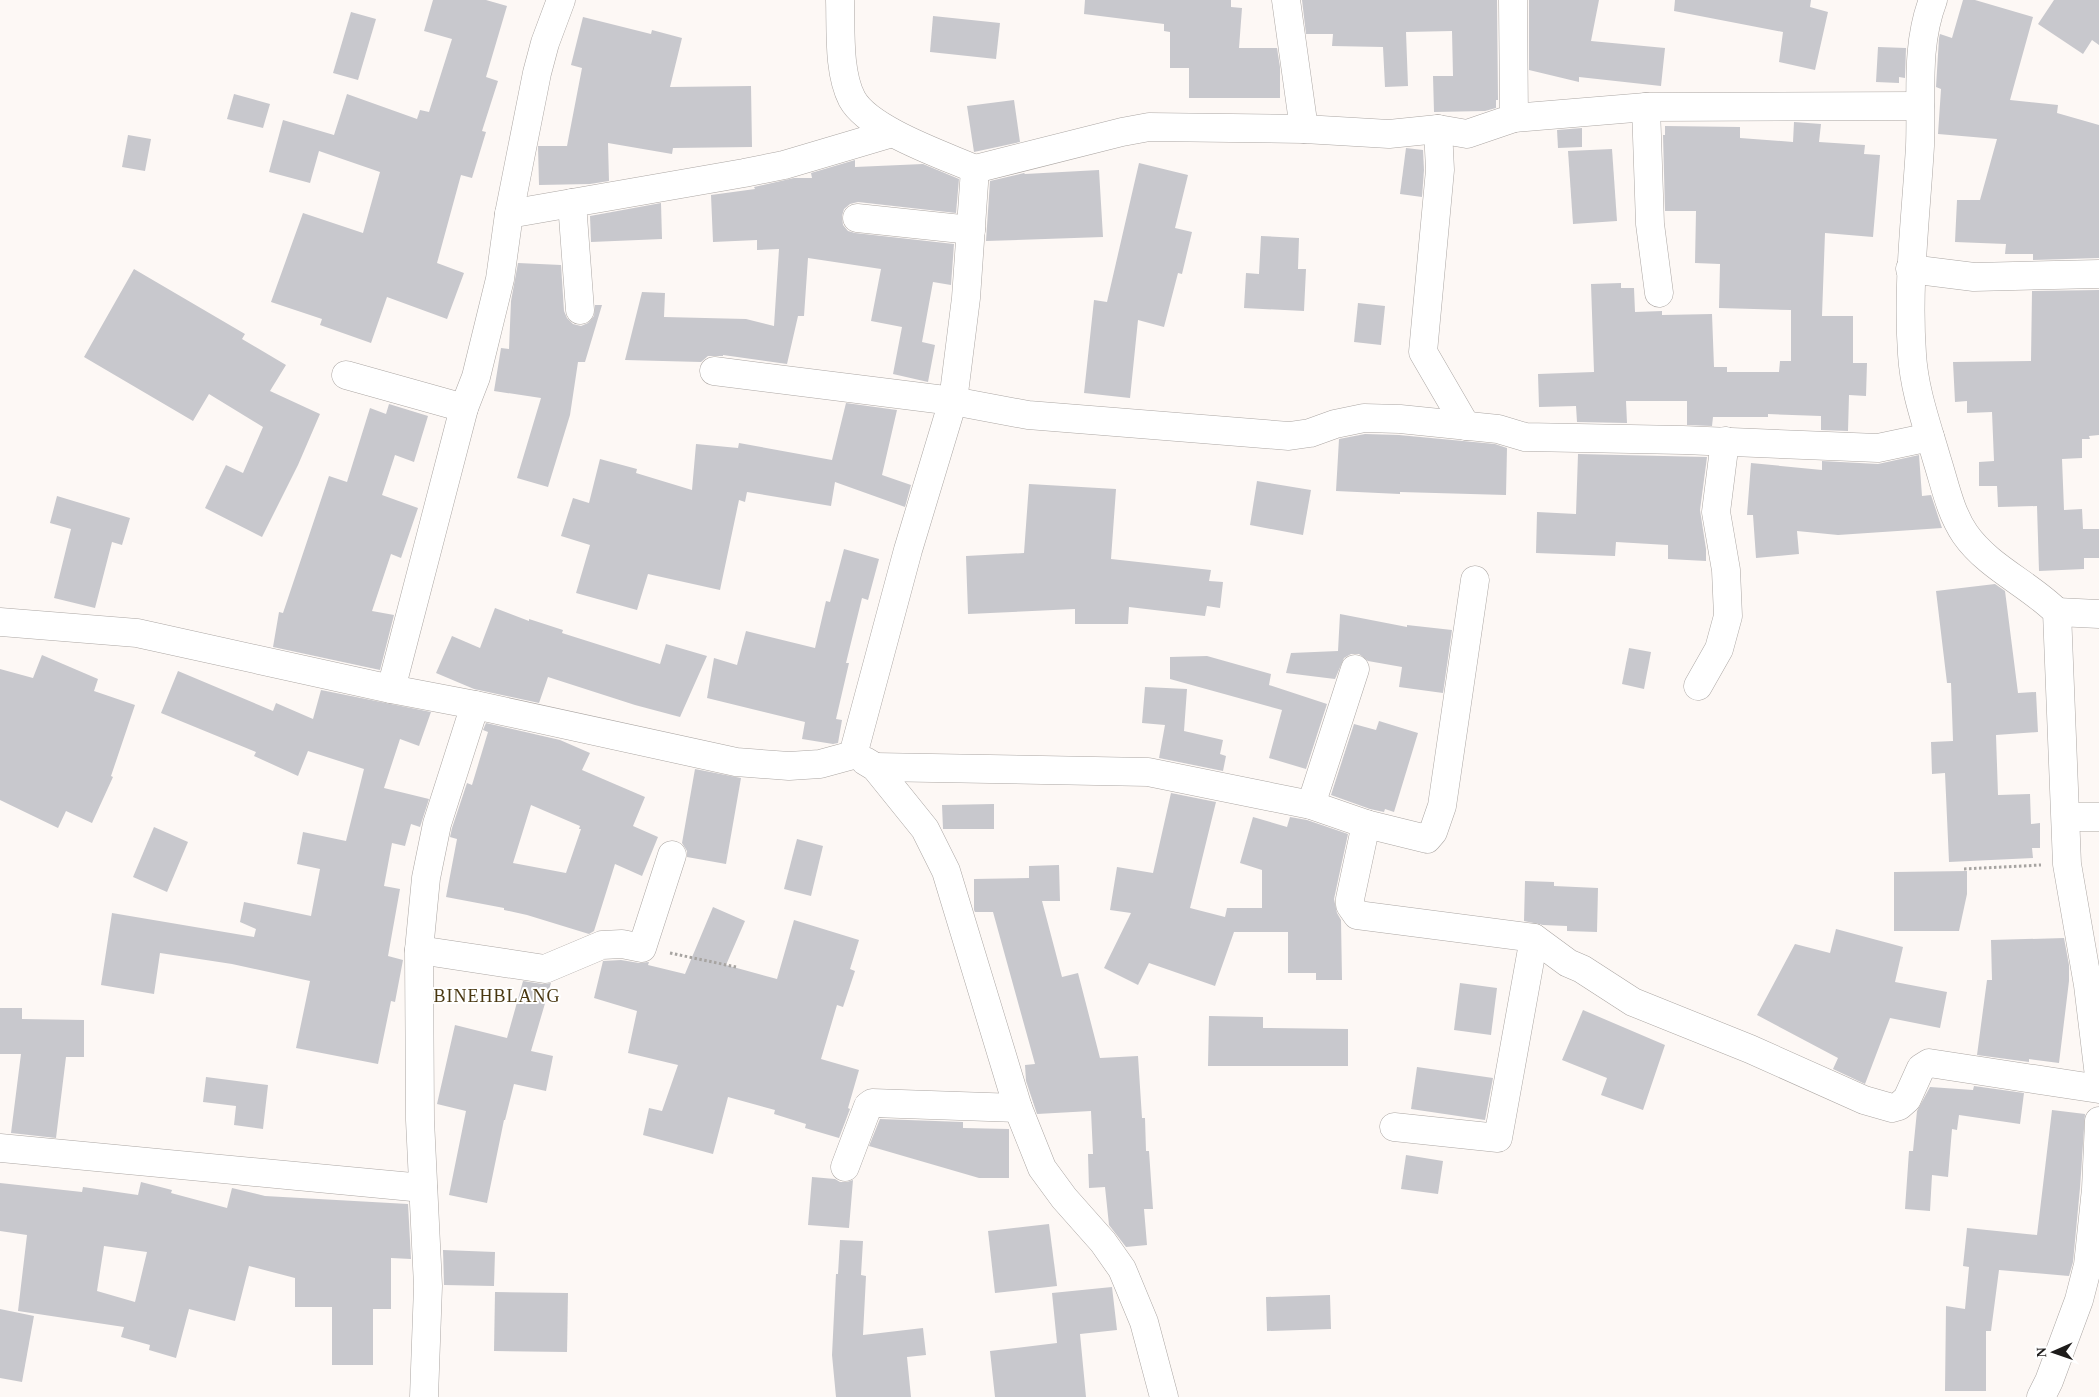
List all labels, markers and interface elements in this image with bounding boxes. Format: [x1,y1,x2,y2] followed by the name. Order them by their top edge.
[434,986,561,1006] district label: BINEHBLANG
[2029,1327,2079,1377] north arrow
[2034,1347,2049,1358] text: N

